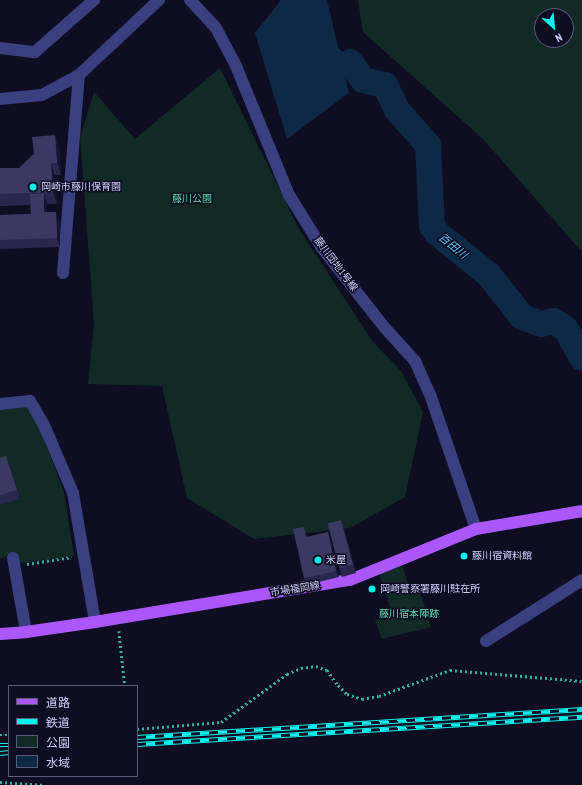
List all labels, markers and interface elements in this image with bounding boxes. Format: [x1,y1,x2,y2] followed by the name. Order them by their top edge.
[534,8,574,48] north arrow
[553,30,565,45] text: N
[41,181,121,193] place label: 岡崎市藤川保育園
[28,182,38,192] marker: 岡崎市藤川保育園
[172,193,212,205] park label: 藤川公園
[436,230,470,262] water label: 百田川
[312,235,360,293] street label: 藤川団地1号線
[472,550,532,562] place label: 藤川宿資料館
[459,551,469,561] marker: 藤川宿資料館
[326,554,346,566] place label: 米屋
[313,555,323,565] marker: 米屋
[269,579,321,599] street label: 市場福岡線
[380,583,480,595] place label: 岡崎警察署藤川駐在所
[367,584,377,594] marker: 岡崎警察署藤川駐在所
[379,608,439,620] park label: 藤川宿本陣跡
[8,685,138,777] legend
[46,695,70,710] text: 道路
[46,715,70,730] text: 鉄道
[46,735,70,750] text: 公園
[46,755,70,770] text: 水域

